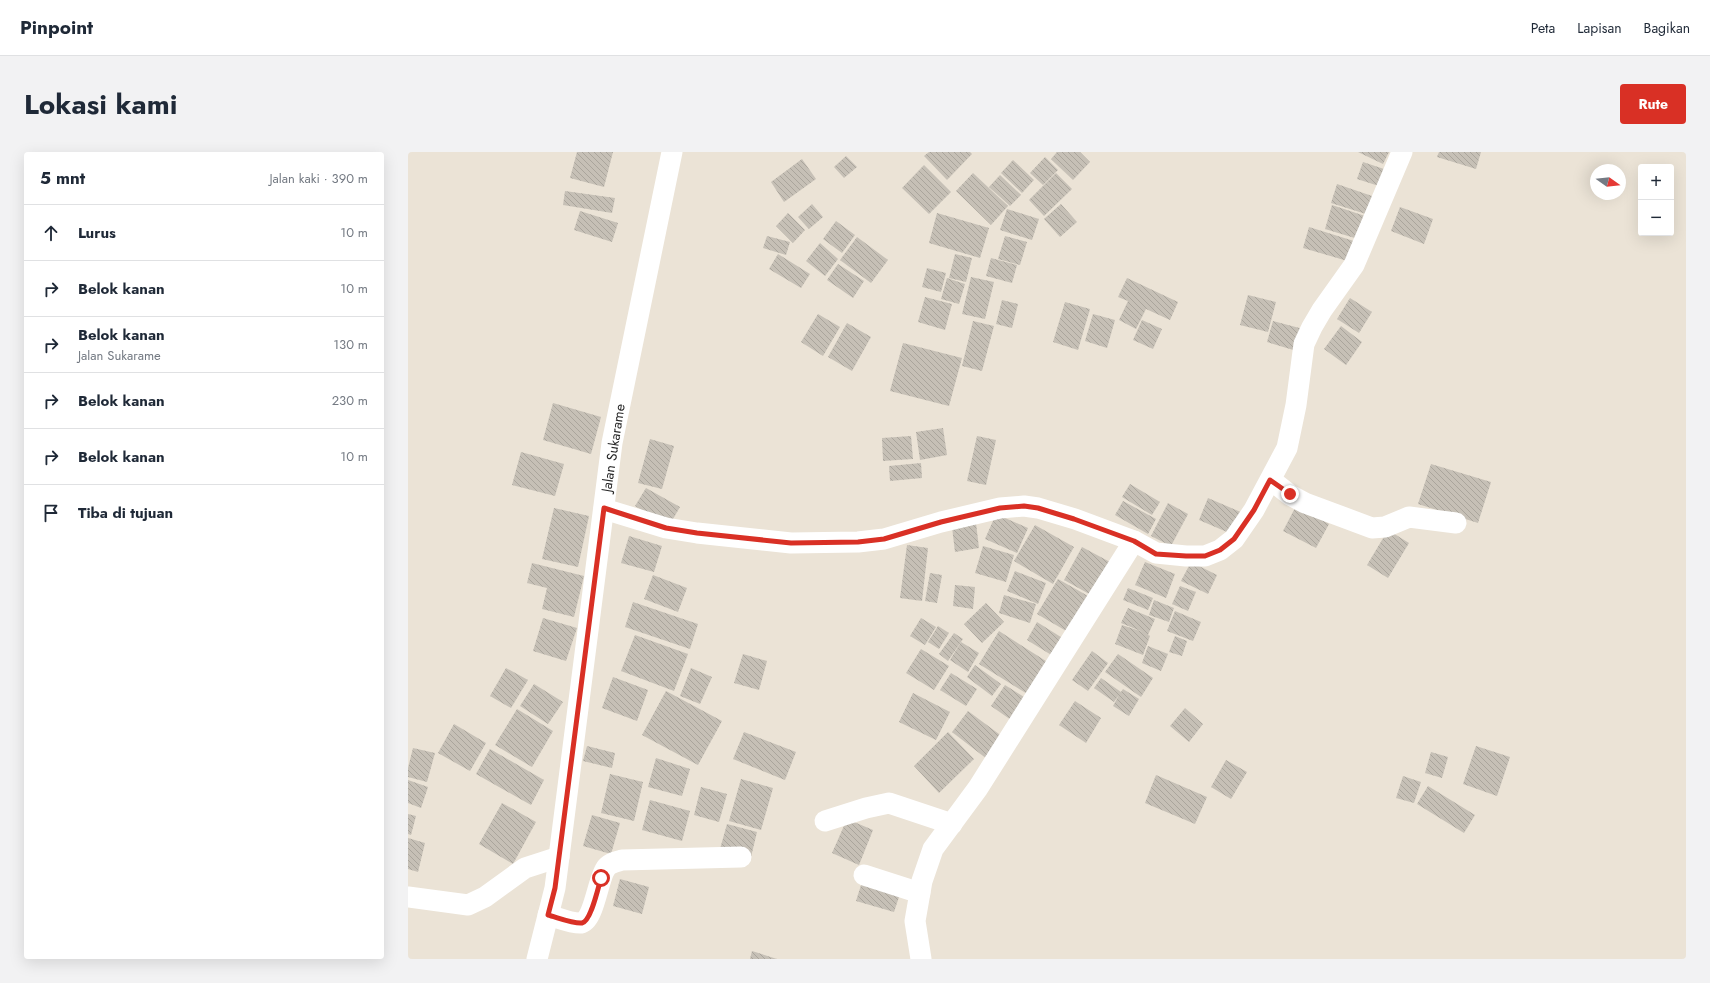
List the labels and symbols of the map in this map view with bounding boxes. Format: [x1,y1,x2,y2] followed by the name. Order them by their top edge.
[1590,164,1626,200] north arrow
[596,402,630,496] street label: Jalan Sukarame
[1281,485,1299,503] route end
[592,869,610,887] route start

